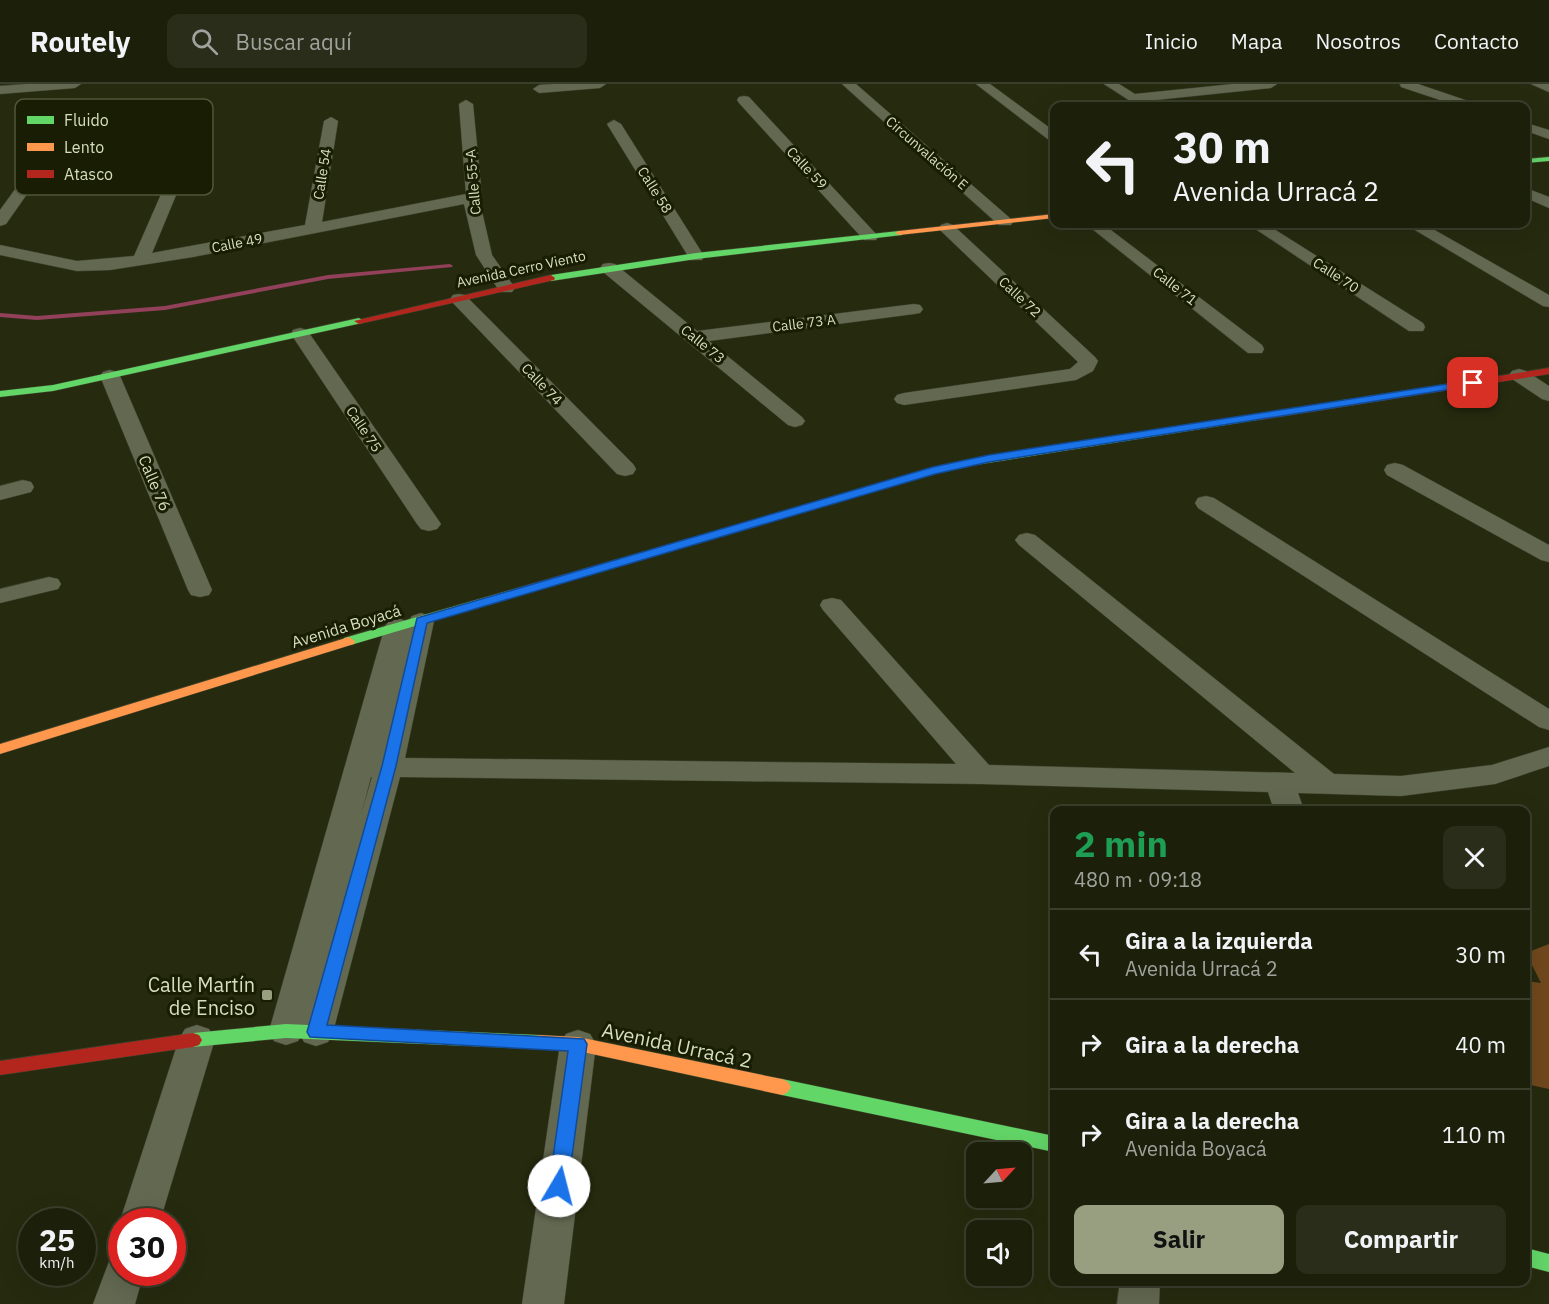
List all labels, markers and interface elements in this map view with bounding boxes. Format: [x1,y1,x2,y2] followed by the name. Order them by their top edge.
[167,14,587,68] search box
[30,23,131,60] text: Routely
[188,25,221,58] icon: search
[236,27,352,56] text: Buscar aquí
[1145,27,1198,55] text: Inicio
[1231,27,1283,55] text: Mapa
[1316,27,1401,55] text: Nosotros
[1434,27,1519,55] text: Contacto
[15,99,213,195] legend
[64,110,109,130] text: Fluido
[882,112,972,194] street label: Circunvalación E
[1173,120,1271,175] text: 30 m
[1074,126,1152,204] icon: left
[64,137,104,157] text: Lento
[783,143,831,193] street label: Calle 59
[309,147,335,201] street label: Calle 54
[461,148,485,216] street label: Calle 55-A
[634,163,676,217] street label: Calle 58
[64,164,113,184] text: Atasco
[1173,173,1379,208] text: Avenida Urracá 2
[210,229,264,257] street label: Calle 49
[455,246,587,291] street label: Avenida Cerro Viento
[1309,253,1363,297] street label: Calle 70
[1149,263,1201,309] street label: Calle 71
[995,273,1045,321] street label: Calle 72
[771,310,837,336] street label: Calle 73 A
[677,321,729,367] street label: Calle 73
[1447,357,1498,408] pin
[518,359,566,409] street label: Calle 74
[1456,366,1489,399] icon: arrive
[342,403,386,455] street label: Calle 75
[134,452,176,514] street label: Calle 76
[289,600,404,652] street label: Avenida Boyacá
[1074,820,1168,867] text: 2 min
[1443,826,1506,889] button: close
[1074,866,1202,893] text: 480 m · 09:18
[1125,926,1313,955] text: Gira a la izquierda
[1074,938,1107,971] icon: left
[1455,940,1506,969] text: 30 m
[1125,955,1278,982] text: Avenida Urracá 2
[148,971,255,1021] place label: Calle Martín de Enciso
[260,988,274,1002] marker: Calle Martín de Enciso
[599,1016,755,1074] street label: Avenida Urracá 2
[1074,1028,1107,1061] icon: right
[1125,1030,1299,1059] text: Gira a la derecha
[1455,1030,1506,1059] text: 40 m
[1125,1106,1299,1135] text: Gira a la derecha
[1074,1118,1107,1151] icon: right
[1442,1120,1506,1149] text: 110 m
[1125,1135,1267,1162] text: Avenida Boyacá
[966,1142,1032,1208] north arrow
[966,1142,1032,1286] map controls
[527,1154,591,1218] position arrow
[1074,1205,1284,1274] button: Salir
[1296,1205,1506,1274] button: Compartir
[108,1208,186,1286] speed limit sign: 30
[39,1220,75,1259] text: 25
[966,1220,1032,1286] button: sound
[39,1253,75,1272] text: km/h

